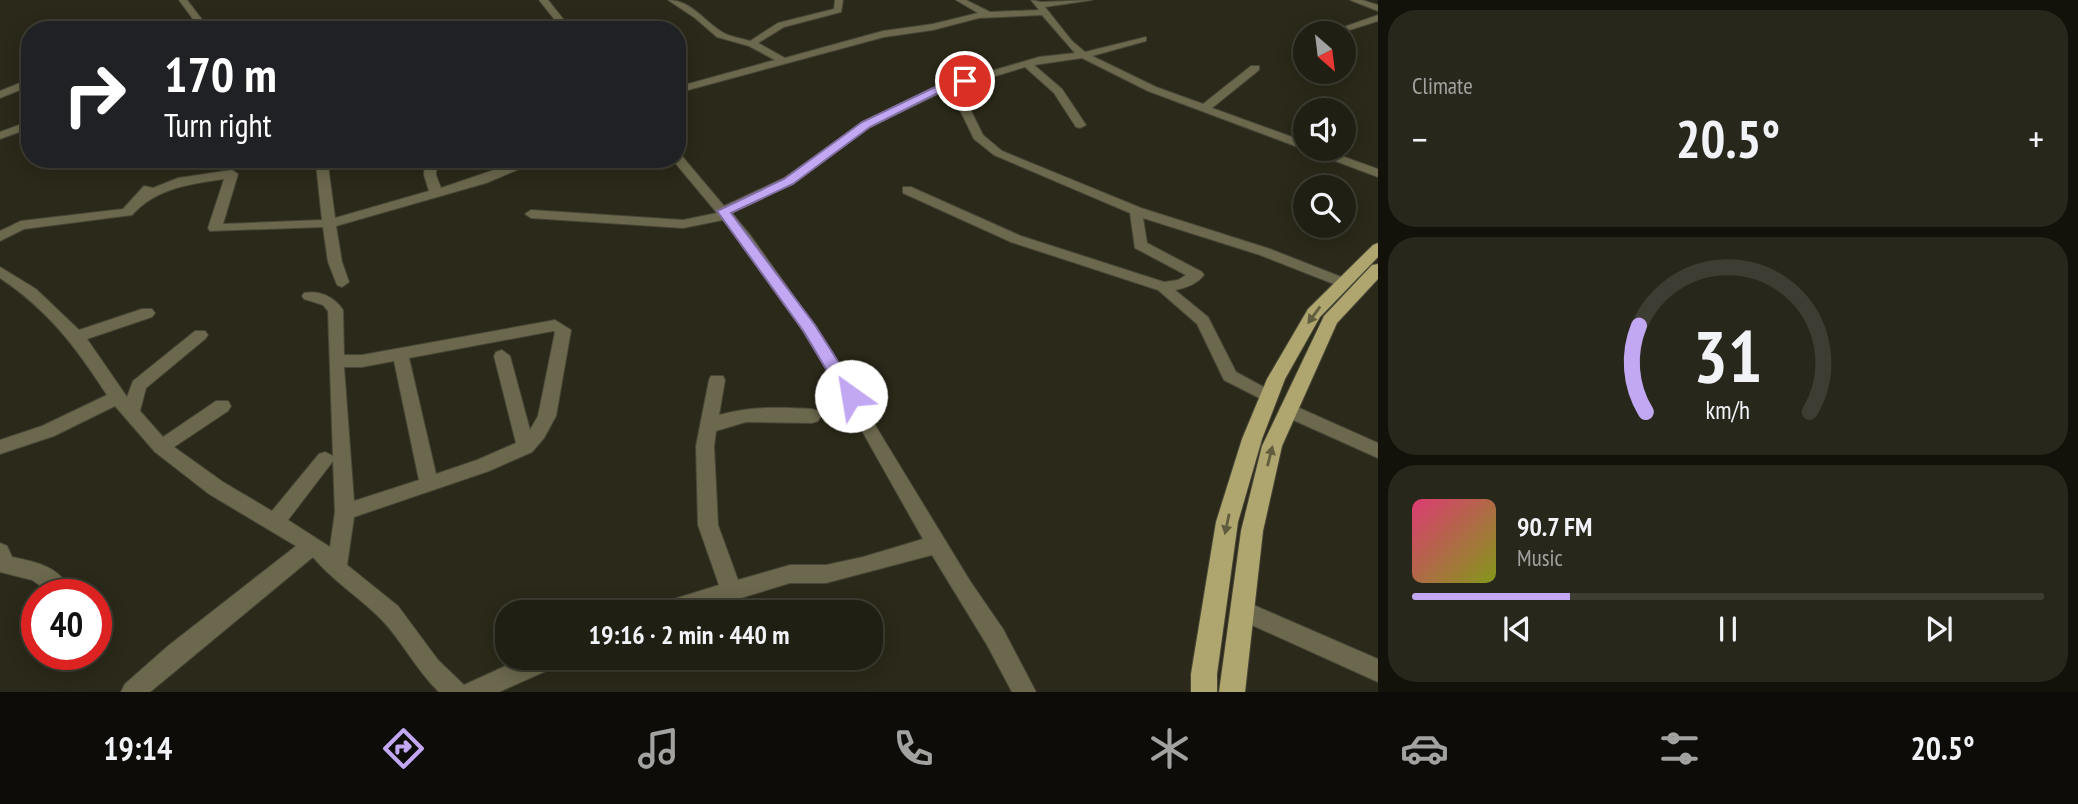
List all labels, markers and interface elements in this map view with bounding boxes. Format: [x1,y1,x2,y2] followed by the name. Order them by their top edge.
[1293,21,1356,84] north arrow
[1293,21,1356,238] map controls
[164,42,277,106] text: 170 m
[49,49,140,140] icon: right
[935,51,995,111] pin
[946,62,984,100] icon: arrive
[1412,71,1473,100] text: Climate
[1293,98,1356,161] button: sound
[164,104,272,146] text: Turn right
[1676,105,1780,172] text: 20.5°
[1412,114,1428,163] text: −
[2028,114,2044,163] text: +
[1293,175,1356,238] button: search
[1307,306,1321,324] one-way arrow
[1693,308,1763,402] text: 31
[814,359,888,433] position arrow
[1706,394,1750,426] text: km/h
[1265,445,1276,467] one-way arrow
[1517,510,1592,543] text: 90.7 FM
[1222,513,1233,535] one-way arrow
[1517,543,1563,572] text: Music
[21,579,112,670] speed limit sign: 40
[1498,610,1536,648] icon: previous
[1709,610,1747,648] icon: pause
[1920,610,1958,648] icon: next
[589,618,789,651] text: 19:16 · 2 min · 440 m
[379,724,428,773] icon: directions
[634,724,683,773] icon: music
[889,724,938,773] icon: phone
[1145,724,1194,773] icon: climate
[1400,724,1449,773] icon: car
[1655,724,1704,773] icon: filters
[103,727,172,769] text: 19:14
[1910,727,1975,769] text: 20.5°

